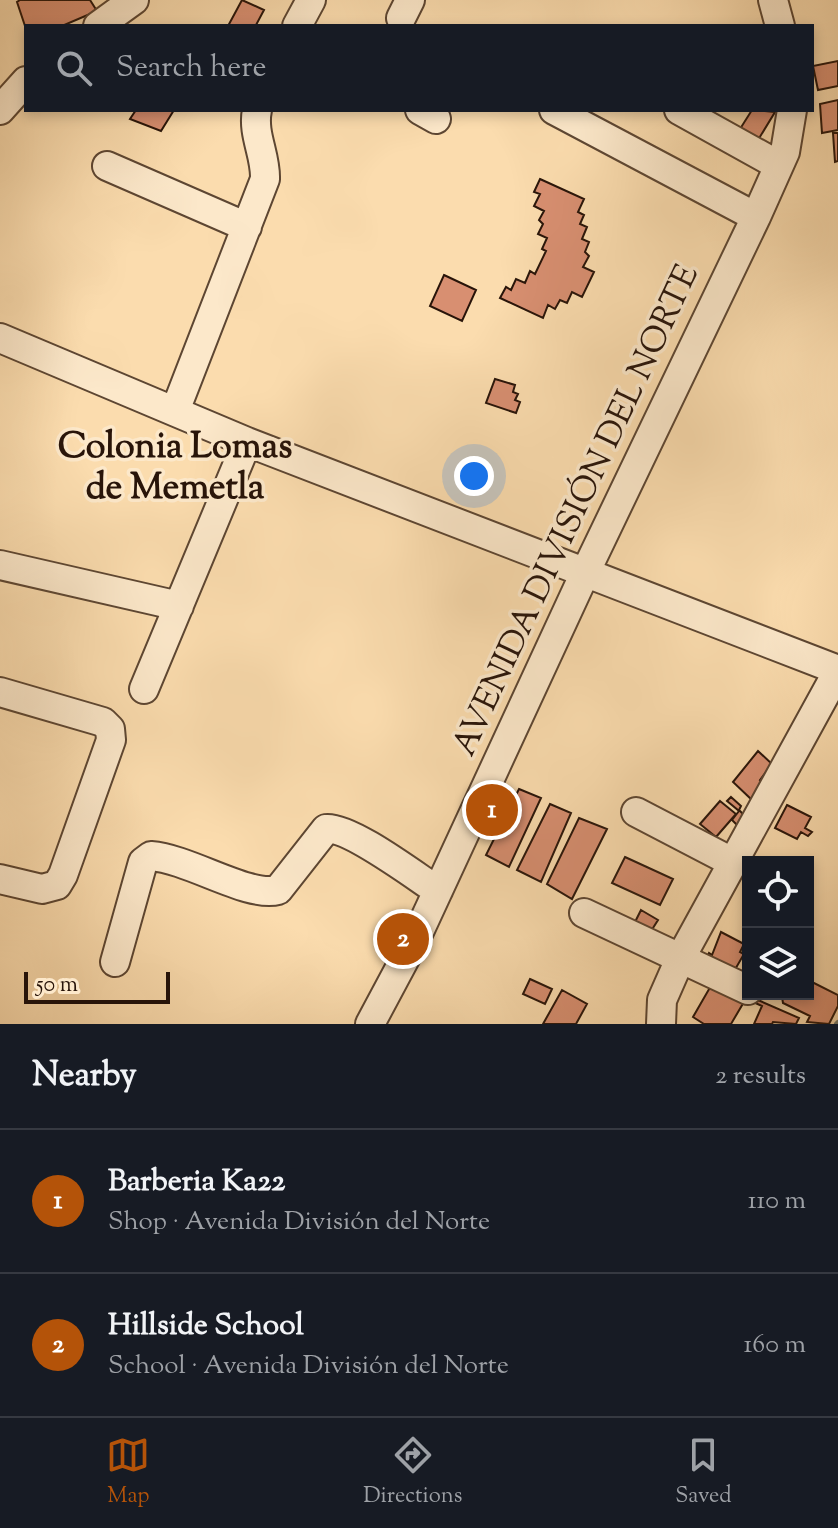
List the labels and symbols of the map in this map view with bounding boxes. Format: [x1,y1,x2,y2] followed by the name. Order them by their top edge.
[441,257,713,765] street label: AVENIDA DIVISIÓN DEL NORTE
[58,422,292,515] district label: Colonia Lomas de Memetla
[454,456,494,496] your location
[466,780,518,840] pin: 1
[377,909,429,969] pin: 2
[24,968,170,1004] scale bar

